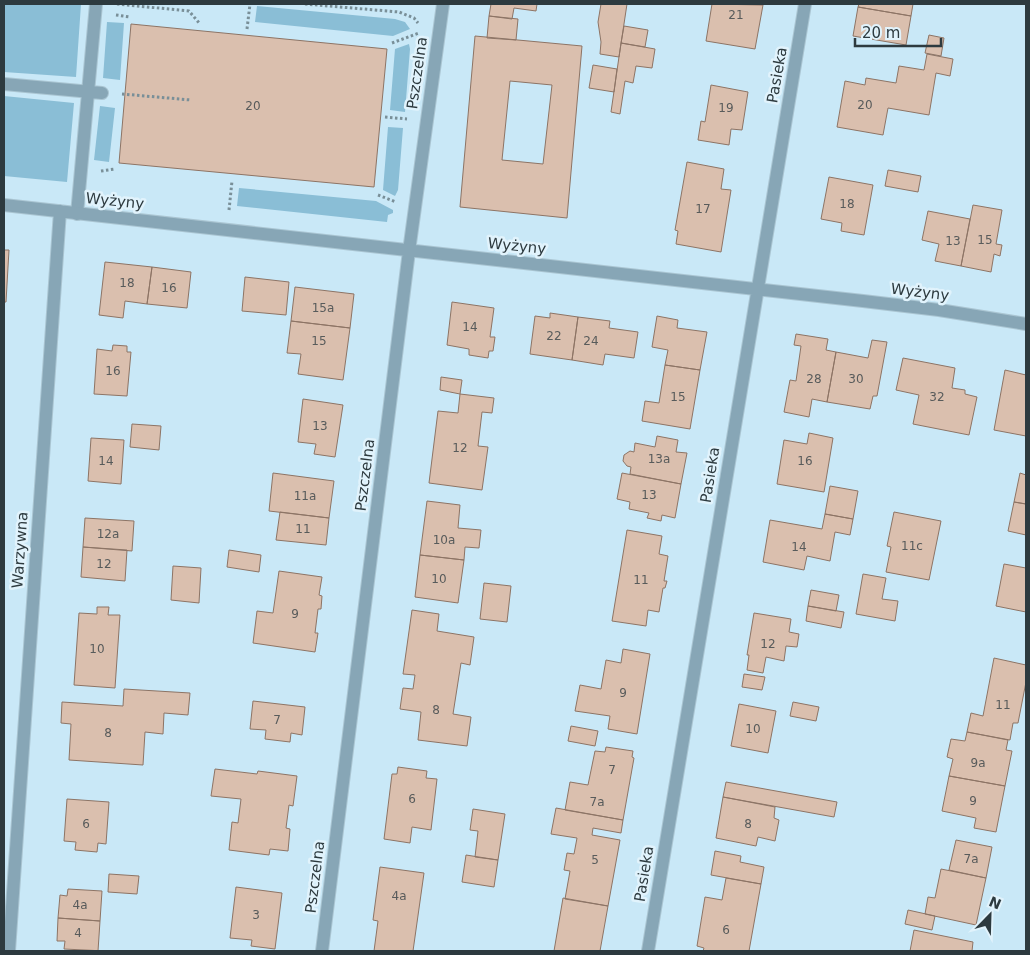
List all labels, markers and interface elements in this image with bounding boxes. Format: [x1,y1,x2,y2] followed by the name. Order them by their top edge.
[728,8,744,22] house number: 21
[855,15,941,47] scale bar
[862,24,900,42] text: 20 m
[403,36,431,110] street label: Pszczelna
[763,46,791,104] street label: Pasieka
[857,98,873,112] house number: 20
[245,99,261,113] house number: 20
[718,101,734,115] house number: 19
[85,189,145,213] street label: Wyżyny
[839,197,855,211] house number: 18
[695,202,711,216] house number: 17
[977,233,993,247] house number: 15
[487,234,547,258] street label: Wyżyny
[945,234,961,248] house number: 13
[119,276,135,290] house number: 18
[890,279,950,305] street label: Wyżyny
[161,281,177,295] house number: 16
[312,301,334,315] house number: 15a
[462,320,478,334] house number: 14
[546,329,562,343] house number: 22
[311,334,327,348] house number: 15
[583,334,599,348] house number: 24
[105,364,121,378] house number: 16
[806,372,822,386] house number: 28
[848,372,864,386] house number: 30
[670,390,686,404] house number: 15
[929,390,945,404] house number: 32
[312,419,328,433] house number: 13
[352,438,378,512] street label: Pszczelna
[452,441,468,455] house number: 12
[697,446,723,504] street label: Pasieka
[648,452,670,466] house number: 13a
[98,454,114,468] house number: 14
[797,454,813,468] house number: 16
[641,488,657,502] house number: 13
[294,489,316,503] house number: 11a
[8,511,32,589] street label: Warzywna
[295,522,311,536] house number: 11
[97,527,119,541] house number: 12a
[433,533,455,547] house number: 10a
[901,539,923,553] house number: 11c
[791,540,807,554] house number: 14
[96,557,112,571] house number: 12
[431,572,447,586] house number: 10
[633,573,649,587] house number: 11
[291,607,299,621] house number: 9
[760,637,776,651] house number: 12
[89,642,105,656] house number: 10
[619,686,627,700] house number: 9
[995,698,1011,712] house number: 11
[432,703,440,717] house number: 8
[273,713,281,727] house number: 7
[745,722,761,736] house number: 10
[104,726,112,740] house number: 8
[971,756,986,770] house number: 9a
[608,763,616,777] house number: 7
[408,792,416,806] house number: 6
[969,794,977,808] house number: 9
[590,795,605,809] house number: 7a
[82,817,90,831] house number: 6
[744,817,752,831] house number: 8
[302,840,328,914] street label: Pszczelna
[631,845,657,903] street label: Pasieka
[964,852,979,866] house number: 7a
[591,853,599,867] house number: 5
[392,889,407,903] house number: 4a
[965,890,1015,940] north arrow
[987,893,1004,913] text: N
[73,898,88,912] house number: 4a
[252,908,260,922] house number: 3
[722,923,730,937] house number: 6
[74,926,82,940] house number: 4

